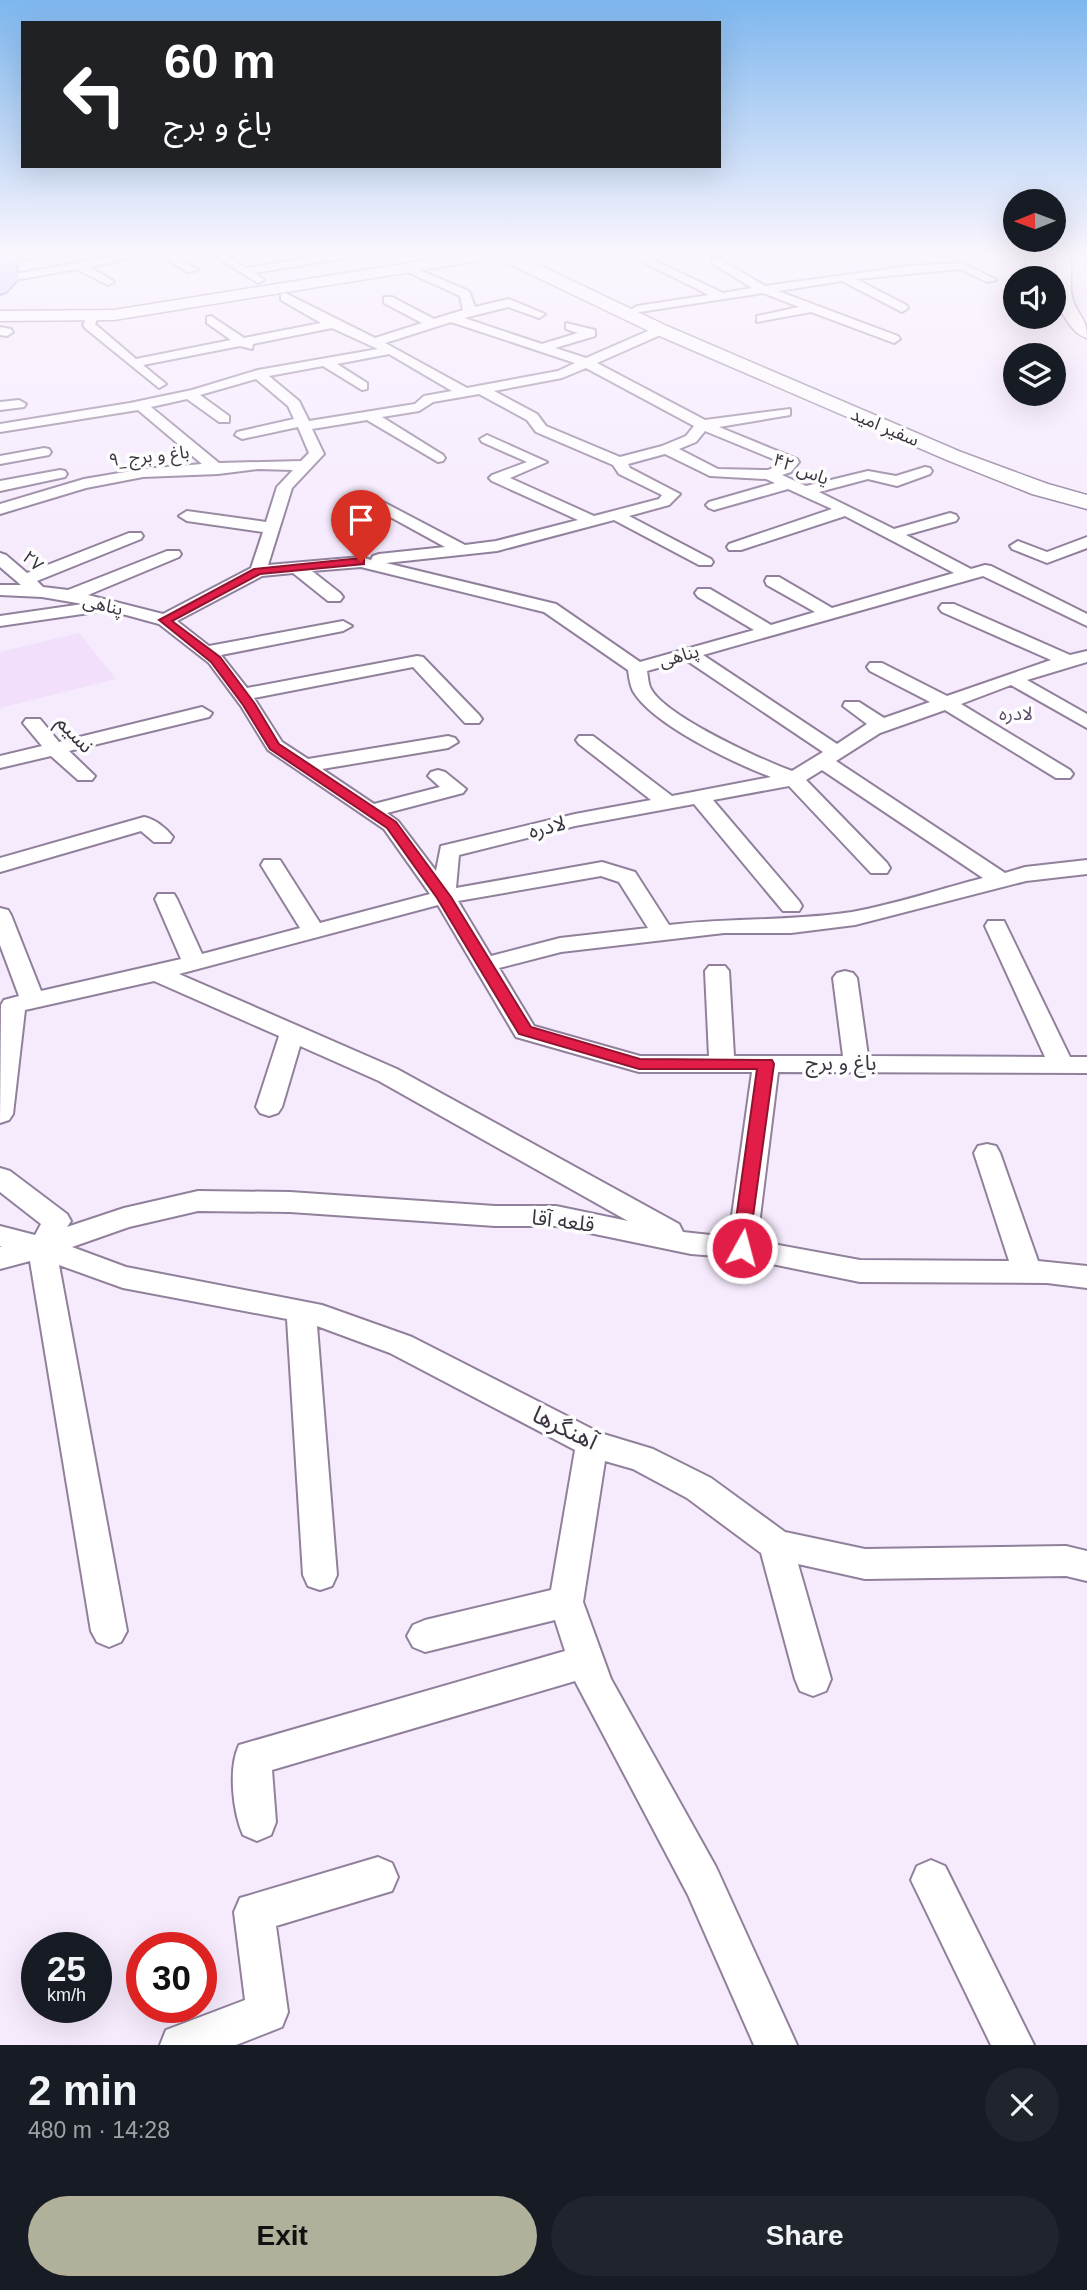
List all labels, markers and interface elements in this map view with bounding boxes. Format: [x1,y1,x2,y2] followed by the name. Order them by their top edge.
[164,34,276,88] text: 60 m
[49,49,140,140] icon: left
[164,106,272,142] text: باغ و برج
[1003,189,1066,252] north arrow
[1003,189,1066,406] map controls
[1003,266,1066,329] button: sound
[1003,343,1066,406] button: layers
[848,404,922,451] street label: سفیر امید
[108,442,191,474] street label: ۹_باغ و برج
[770,449,832,490] street label: یاس ۴۲
[331,490,391,562] pin
[342,501,380,539] icon: arrive
[19,547,47,575] street label: ۲۷
[81,591,125,620] street label: پناهی
[657,641,701,672] street label: پناهی
[999,703,1033,725] district label: لادره
[49,710,99,760] street label: نسیم
[526,811,568,843] street label: لادره
[806,1051,876,1078] street label: باغ و برج
[530,1205,596,1236] street label: قلعه آقا
[705,1211,779,1285] position arrow
[528,1400,603,1456] street label: آهنگرها
[126,1932,217,2023] speed limit sign: 30
[47,1949,86,1988] text: 25
[47,1985,86,2005] text: km/h
[28,2067,138,2114] text: 2 min
[985,2068,1059,2142] button: close
[28,2117,170,2143] text: 480 m · 14:28
[28,2196,537,2276] button: Exit
[551,2196,1059,2276] button: Share

